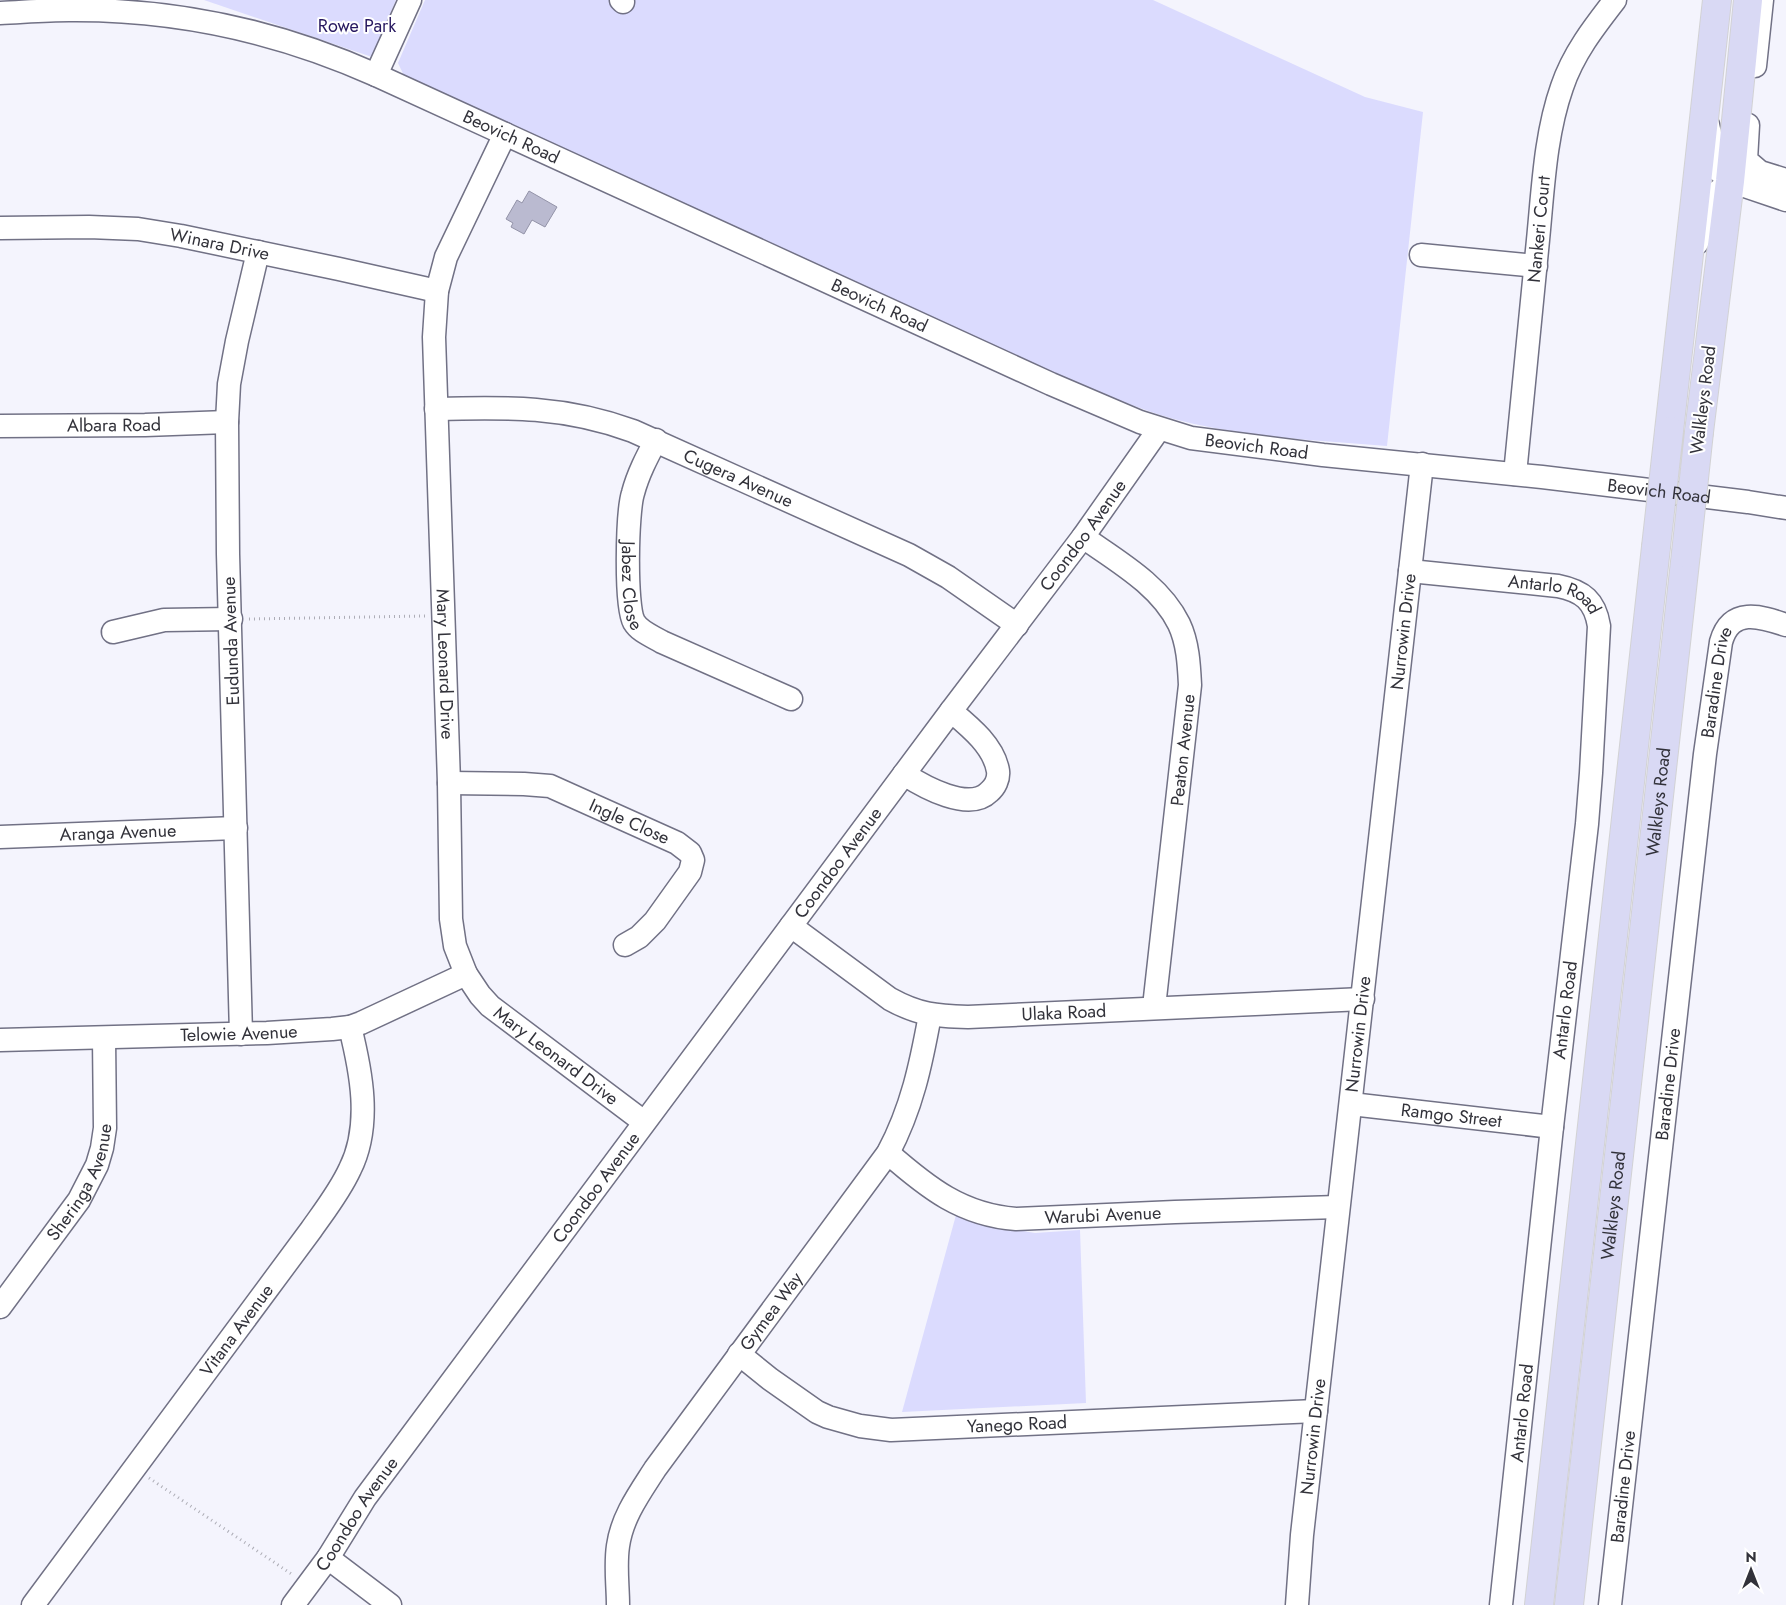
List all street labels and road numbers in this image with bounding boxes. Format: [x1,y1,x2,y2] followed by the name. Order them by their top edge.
[459,103,564,170] street label: Beovich Road
[1521,174,1557,284] street label: Nankeri Court
[168,221,272,267] street label: Winara Drive
[827,272,932,339] street label: Beovich Road
[1683,344,1723,456] street label: Walkleys Road
[67,411,162,439] street label: Albara Road
[1203,427,1310,466] street label: Beovich Road
[679,442,797,514] street label: Cugera Avenue
[1606,472,1712,510] street label: Beovich Road
[1033,474,1133,597] street label: Coondoo Avenue
[615,539,649,636] street label: Jabez Close
[1507,568,1607,619] street label: Antarlo Road
[1384,572,1423,691] street label: Nurrowin Drive
[216,576,246,706] street label: Eudunda Avenue
[429,588,461,740] street label: Mary Leonard Drive
[1694,621,1739,740] street label: Baradine Drive
[1164,693,1202,807] street label: Peaton Avenue
[1639,746,1677,858] street label: Walkleys Road
[585,792,674,851] street label: Ingle Close
[788,802,888,924] street label: Coondoo Avenue
[59,817,177,848] street label: Aranga Avenue
[1546,959,1584,1061] street label: Antarlo Road
[1339,975,1378,1094] street label: Nurrowin Drive
[1021,998,1107,1028] street label: Ulaka Road
[488,1000,624,1111] street label: Mary Leonard Drive
[180,1018,298,1048] street label: Telowie Avenue
[1649,1027,1687,1142] street label: Baradine Drive
[1400,1097,1504,1134] street label: Ramgo Street
[40,1122,119,1246] street label: Sheringa Avenue
[546,1127,646,1249] street label: Coondoo Avenue
[1594,1150,1632,1261] street label: Walkleys Road
[1044,1200,1162,1231] street label: Warubi Avenue
[733,1267,809,1356] street label: Gymea Way
[194,1279,280,1382] street label: Vitana Avenue
[1504,1363,1540,1463] street label: Antarlo Road
[1294,1377,1332,1496] street label: Nurrowin Drive
[966,1409,1068,1440] street label: Yanego Road
[1604,1429,1642,1544] street label: Baradine Drive
[309,1451,404,1577] street label: Coondoo Avenue

